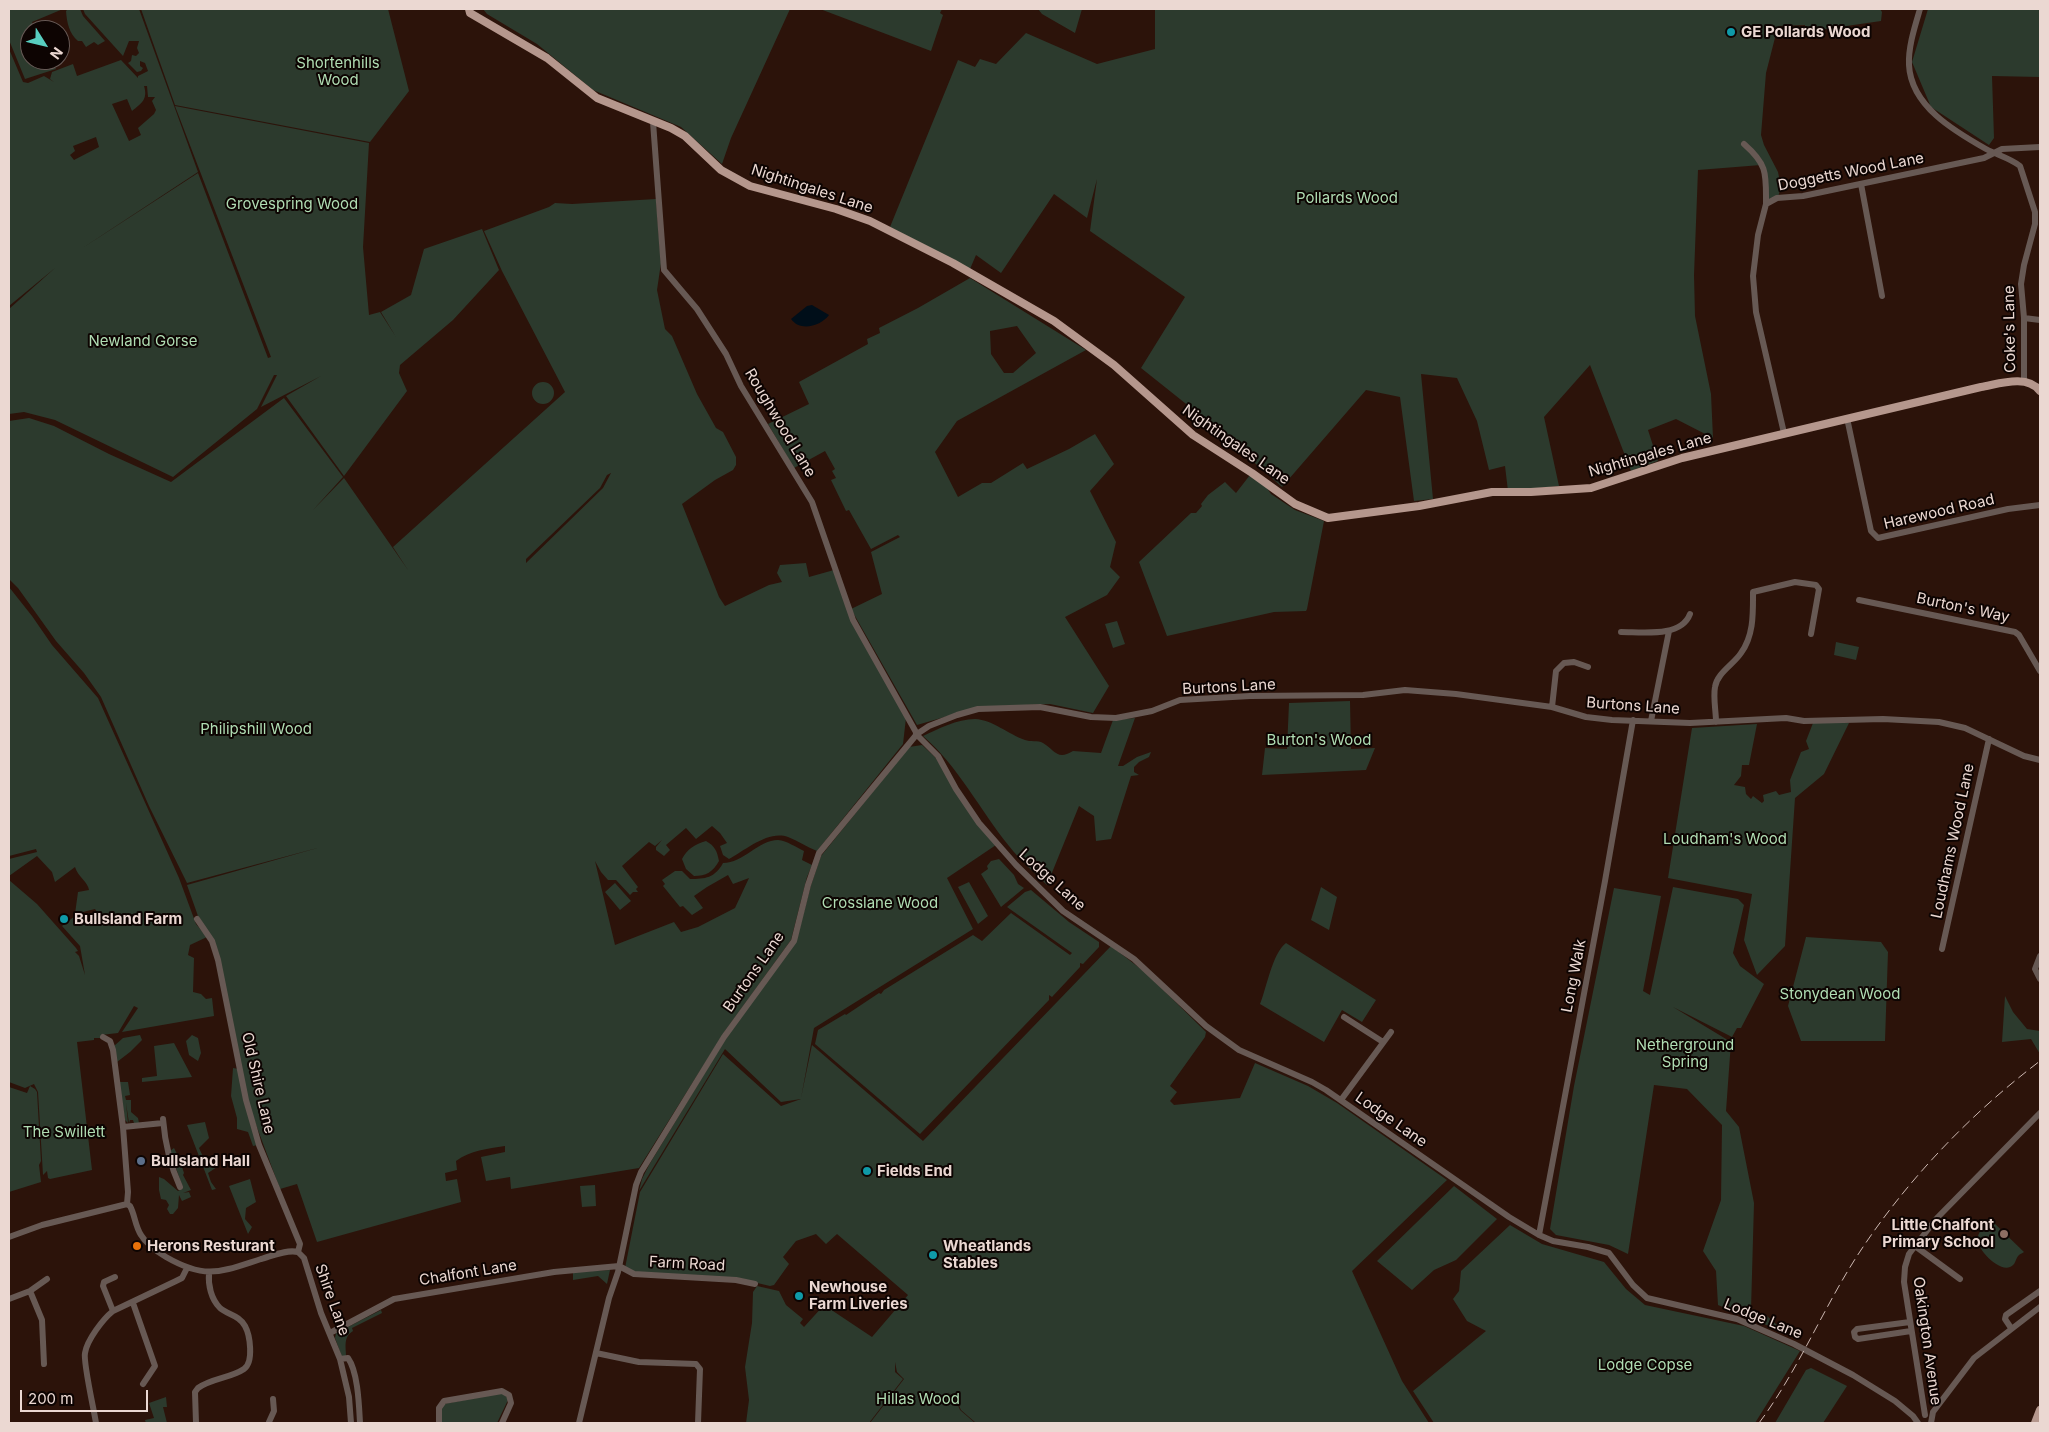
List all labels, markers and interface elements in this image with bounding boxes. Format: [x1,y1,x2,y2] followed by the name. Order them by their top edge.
[20,20,70,70] north arrow
[1741,23,1870,41] place label: GE Pollards Wood
[1725,26,1737,38] marker: GE Pollards Wood
[47,44,67,63] text: N
[296,54,380,89] park label: Shortenhills Wood
[1776,149,1926,195] street label: Doggetts Wood Lane
[749,161,875,217] street label: Nightingales Lane
[1296,189,1398,207] park label: Pollards Wood
[226,195,358,213] park label: Grovespring Wood
[2000,285,2020,373] street label: Coke's Lane
[89,332,197,350] park label: Newland Gorse
[741,366,819,480] street label: Roughwood Lane
[1179,401,1293,489] street label: Nightingales Lane
[1586,429,1714,481] street label: Nightingales Lane
[1882,491,1996,533] street label: Harewood Road
[1915,589,2011,627] street label: Burton's Way
[1182,676,1276,698] street label: Burtons Lane
[1586,694,1680,718] street label: Burtons Lane
[200,720,312,738] park label: Philipshill Wood
[1266,731,1372,749] park label: Burton's Wood
[1928,762,1978,920] street label: Loudhams Wood Lane
[1663,830,1787,848] park label: Loudham's Wood
[1015,845,1089,915] street label: Lodge Lane
[822,894,938,912] park label: Crosslane Wood
[74,910,182,928] place label: Bullsland Farm
[58,913,70,925] marker: Bullsland Farm
[720,928,788,1016] street label: Burtons Lane
[1558,938,1590,1014] street label: Long Walk
[1780,985,1900,1003] park label: Stonydean Wood
[238,1031,278,1135] street label: Old Shire Lane
[1636,1036,1734,1071] park label: Netherground Spring
[1352,1089,1430,1151] street label: Lodge Lane
[23,1123,105,1141] park label: The Swillett
[151,1152,250,1170] place label: Bullsland Hall
[135,1155,147,1167] marker: Bullsland Hall
[877,1162,952,1180] place label: Fields End
[861,1165,873,1177] marker: Fields End
[1882,1216,1994,1251] place label: Little Chalfont Primary School
[1998,1228,2010,1240] marker: Little Chalfont Primary School
[147,1237,275,1255] place label: Herons Resturant
[943,1237,1031,1272] place label: Wheatlands Stables
[131,1240,143,1252] marker: Herons Resturant
[927,1249,939,1261] marker: Wheatlands Stables
[648,1253,726,1275] street label: Farm Road
[418,1256,518,1290] street label: Chalfont Lane
[311,1262,353,1338] street label: Shire Lane
[1909,1276,1945,1406] street label: Oakington Avenue
[809,1278,908,1313] place label: Newhouse Farm Liveries
[793,1290,805,1302] marker: Newhouse Farm Liveries
[1721,1295,1805,1343] street label: Lodge Lane
[1598,1356,1692,1374] park label: Lodge Copse
[22,1380,150,1412] scale bar
[28,1389,73,1408] text: 200 m
[876,1390,960,1408] park label: Hillas Wood

